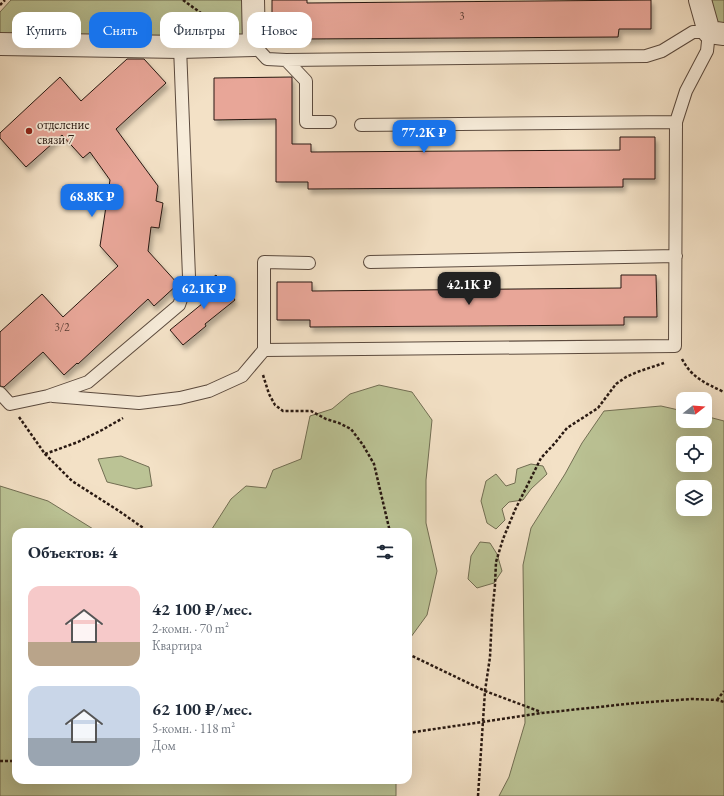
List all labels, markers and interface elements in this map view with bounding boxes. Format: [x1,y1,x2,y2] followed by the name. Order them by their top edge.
[459,9,465,23] house number: 3
[12,12,81,48] chip: Купить
[89,12,152,48] chip: Снять
[160,12,239,48] chip: Фильтры
[247,12,312,48] chip: Новое
[37,116,89,148] place label: отделение связи 7
[387,120,461,154] pin: 77.2K ₽
[402,124,446,141] text: 77.2K ₽
[24,126,34,136] marker: отделение связи 7
[55,184,129,218] pin: 68.8K ₽
[70,188,114,205] text: 68.8K ₽
[432,272,506,306] pin: 42.1K ₽
[167,276,241,310] pin: 62.1K ₽
[447,276,491,293] text: 42.1K ₽
[182,280,226,297] text: 62.1K ₽
[55,320,70,334] house number: 3/2
[676,392,712,428] north arrow
[676,392,712,516] map controls
[676,436,712,472] button: locate
[676,480,712,516] button: layers
[28,541,118,563] text: Объектов: 4
[374,541,396,563] icon: filters
[152,598,252,620] text: 42 100 ₽/мес.
[60,602,108,650] icon: home
[152,620,229,637] text: 2-комн. · 70 m²
[152,637,202,654] text: Квартира
[152,698,252,720] text: 62 100 ₽/мес.
[60,702,108,750] icon: home
[152,720,235,737] text: 5-комн. · 118 m²
[152,737,176,754] text: Дом

